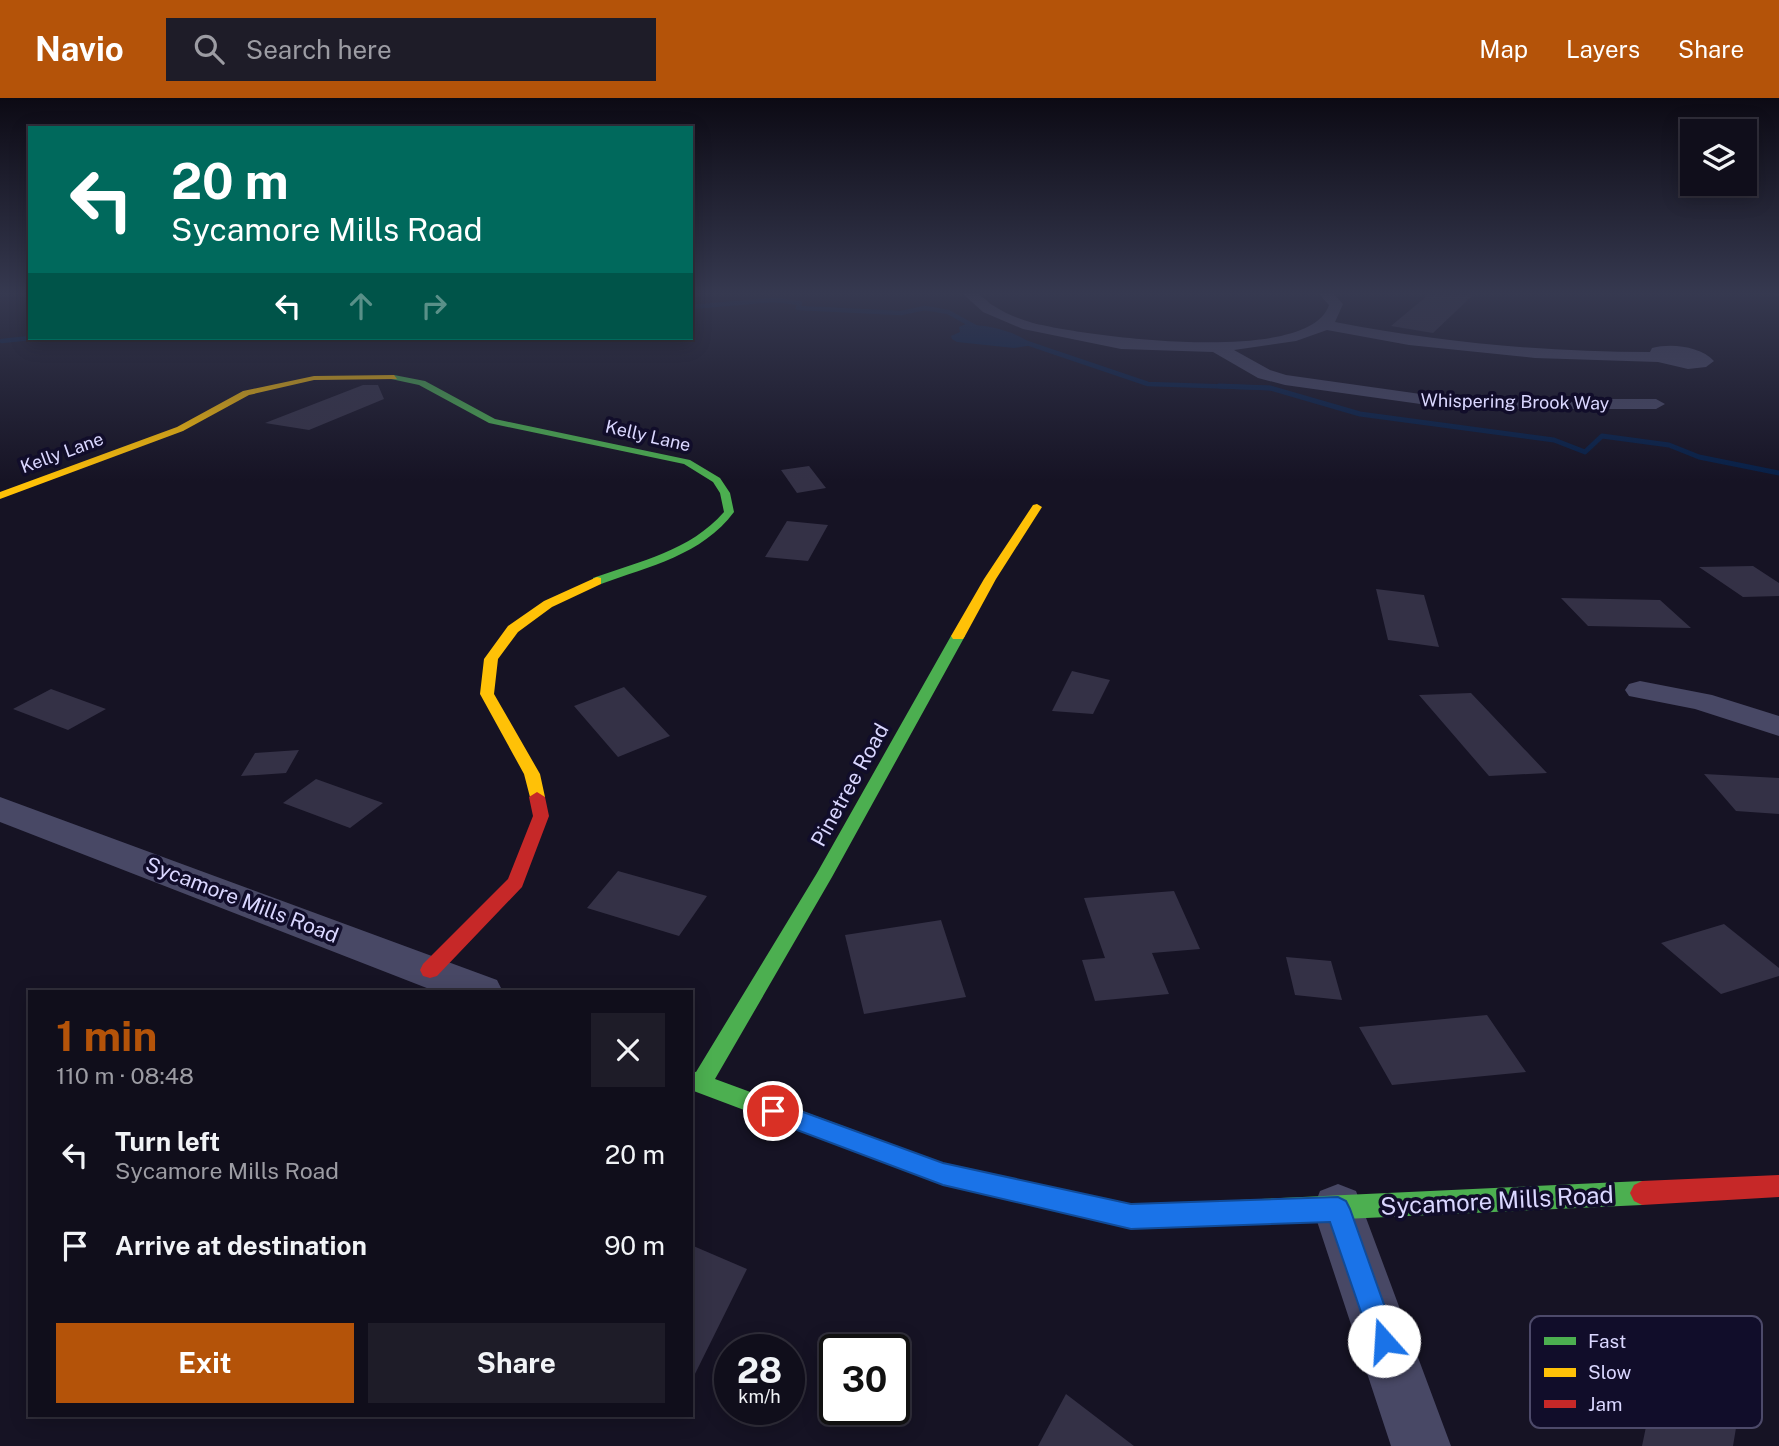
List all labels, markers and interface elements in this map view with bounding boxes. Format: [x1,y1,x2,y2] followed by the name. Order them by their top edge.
[166,18,656,81] search box
[35,30,124,68] text: Navio
[190,30,228,68] icon: search
[246,34,392,65] text: Search here
[1479,35,1528,63] text: Map
[1566,35,1640,63] text: Layers
[1678,35,1744,63] text: Share
[1680,119,1757,196] map controls
[1680,119,1757,196] button: layers
[171,152,289,210] text: 20 m
[56,154,147,245] icon: left
[171,211,483,248] text: Sycamore Mills Road
[269,287,307,325] icon: left
[342,287,380,325] icon: ahead
[415,287,453,325] icon: right
[1421,389,1610,414] street label: Whispering Brook Way
[603,416,693,456] street label: Kelly Lane
[17,428,106,477] street label: Kelly Lane
[805,719,894,851] street label: Pinetree Road
[142,851,342,948] street label: Sycamore Mills Road
[56,1011,157,1060] text: 1 min
[591,1013,665,1087] button: close
[56,1062,194,1089] text: 110 m · 08:48
[743,1081,803,1141] pin
[754,1092,792,1130] icon: arrive
[115,1126,220,1157] text: Turn left
[56,1136,94,1174] icon: left
[605,1139,665,1170] text: 20 m
[115,1157,339,1184] text: Sycamore Mills Road
[1380,1180,1614,1220] street label: Sycamore Mills Road
[56,1227,94,1265] icon: arrive
[115,1230,367,1261] text: Arrive at destination
[604,1230,665,1261] text: 90 m
[1347,1304,1421,1378] position arrow
[1530,1316,1762,1428] legend
[56,1323,354,1403] button: Exit
[368,1323,665,1403] button: Share
[1588,1330,1626,1352] text: Fast
[819,1334,910,1425] speed limit sign: 30
[737,1350,782,1391] text: 28
[1588,1361,1632,1383] text: Slow
[738,1386,781,1407] text: km/h
[1588,1393,1622,1415] text: Jam

